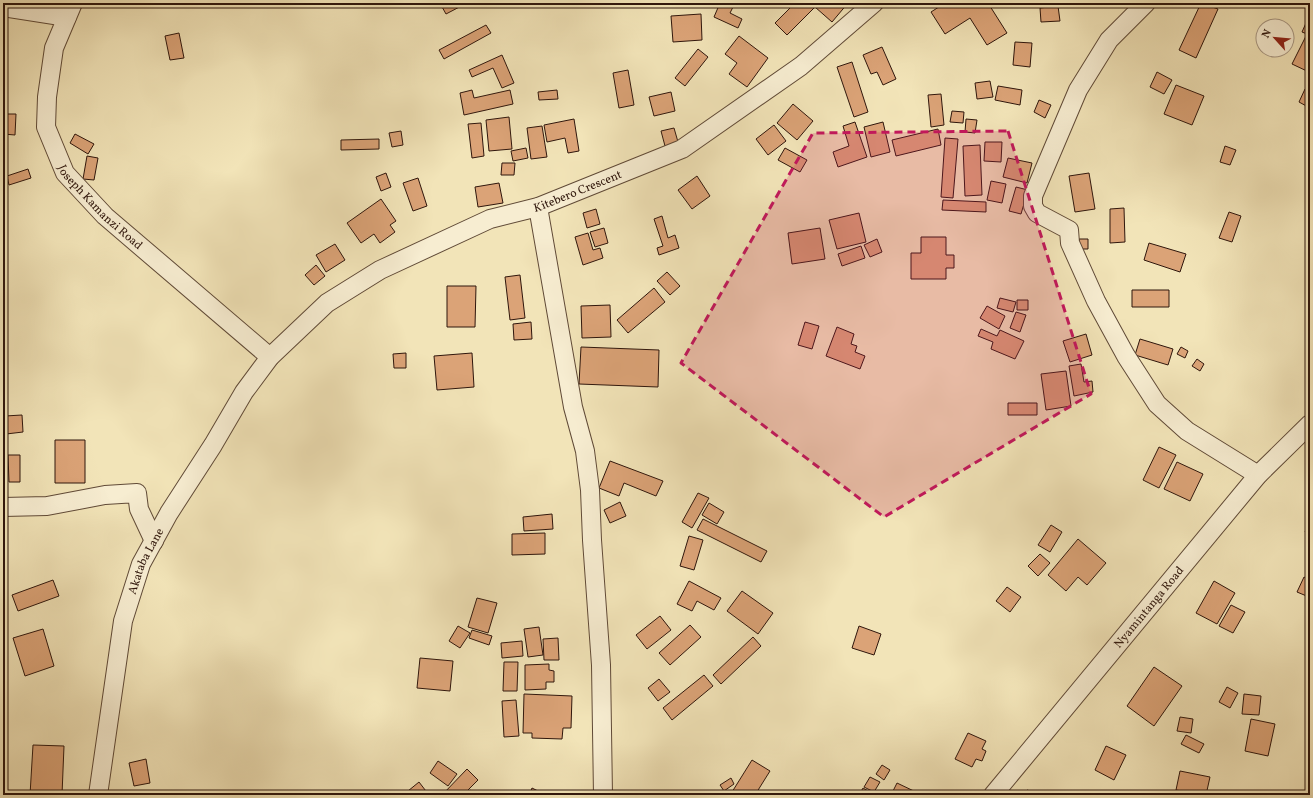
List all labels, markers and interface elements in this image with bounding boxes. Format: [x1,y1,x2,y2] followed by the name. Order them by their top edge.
[1255,18,1295,58] north arrow
[1259,27,1276,41] text: N
[53,163,146,254] street label: Joseph Kamanzi Road
[532,167,624,217] street label: Kitebero Crescent
[125,525,168,597] street label: Akataba Lane
[1111,563,1188,652] street label: Nyamintanga Road

